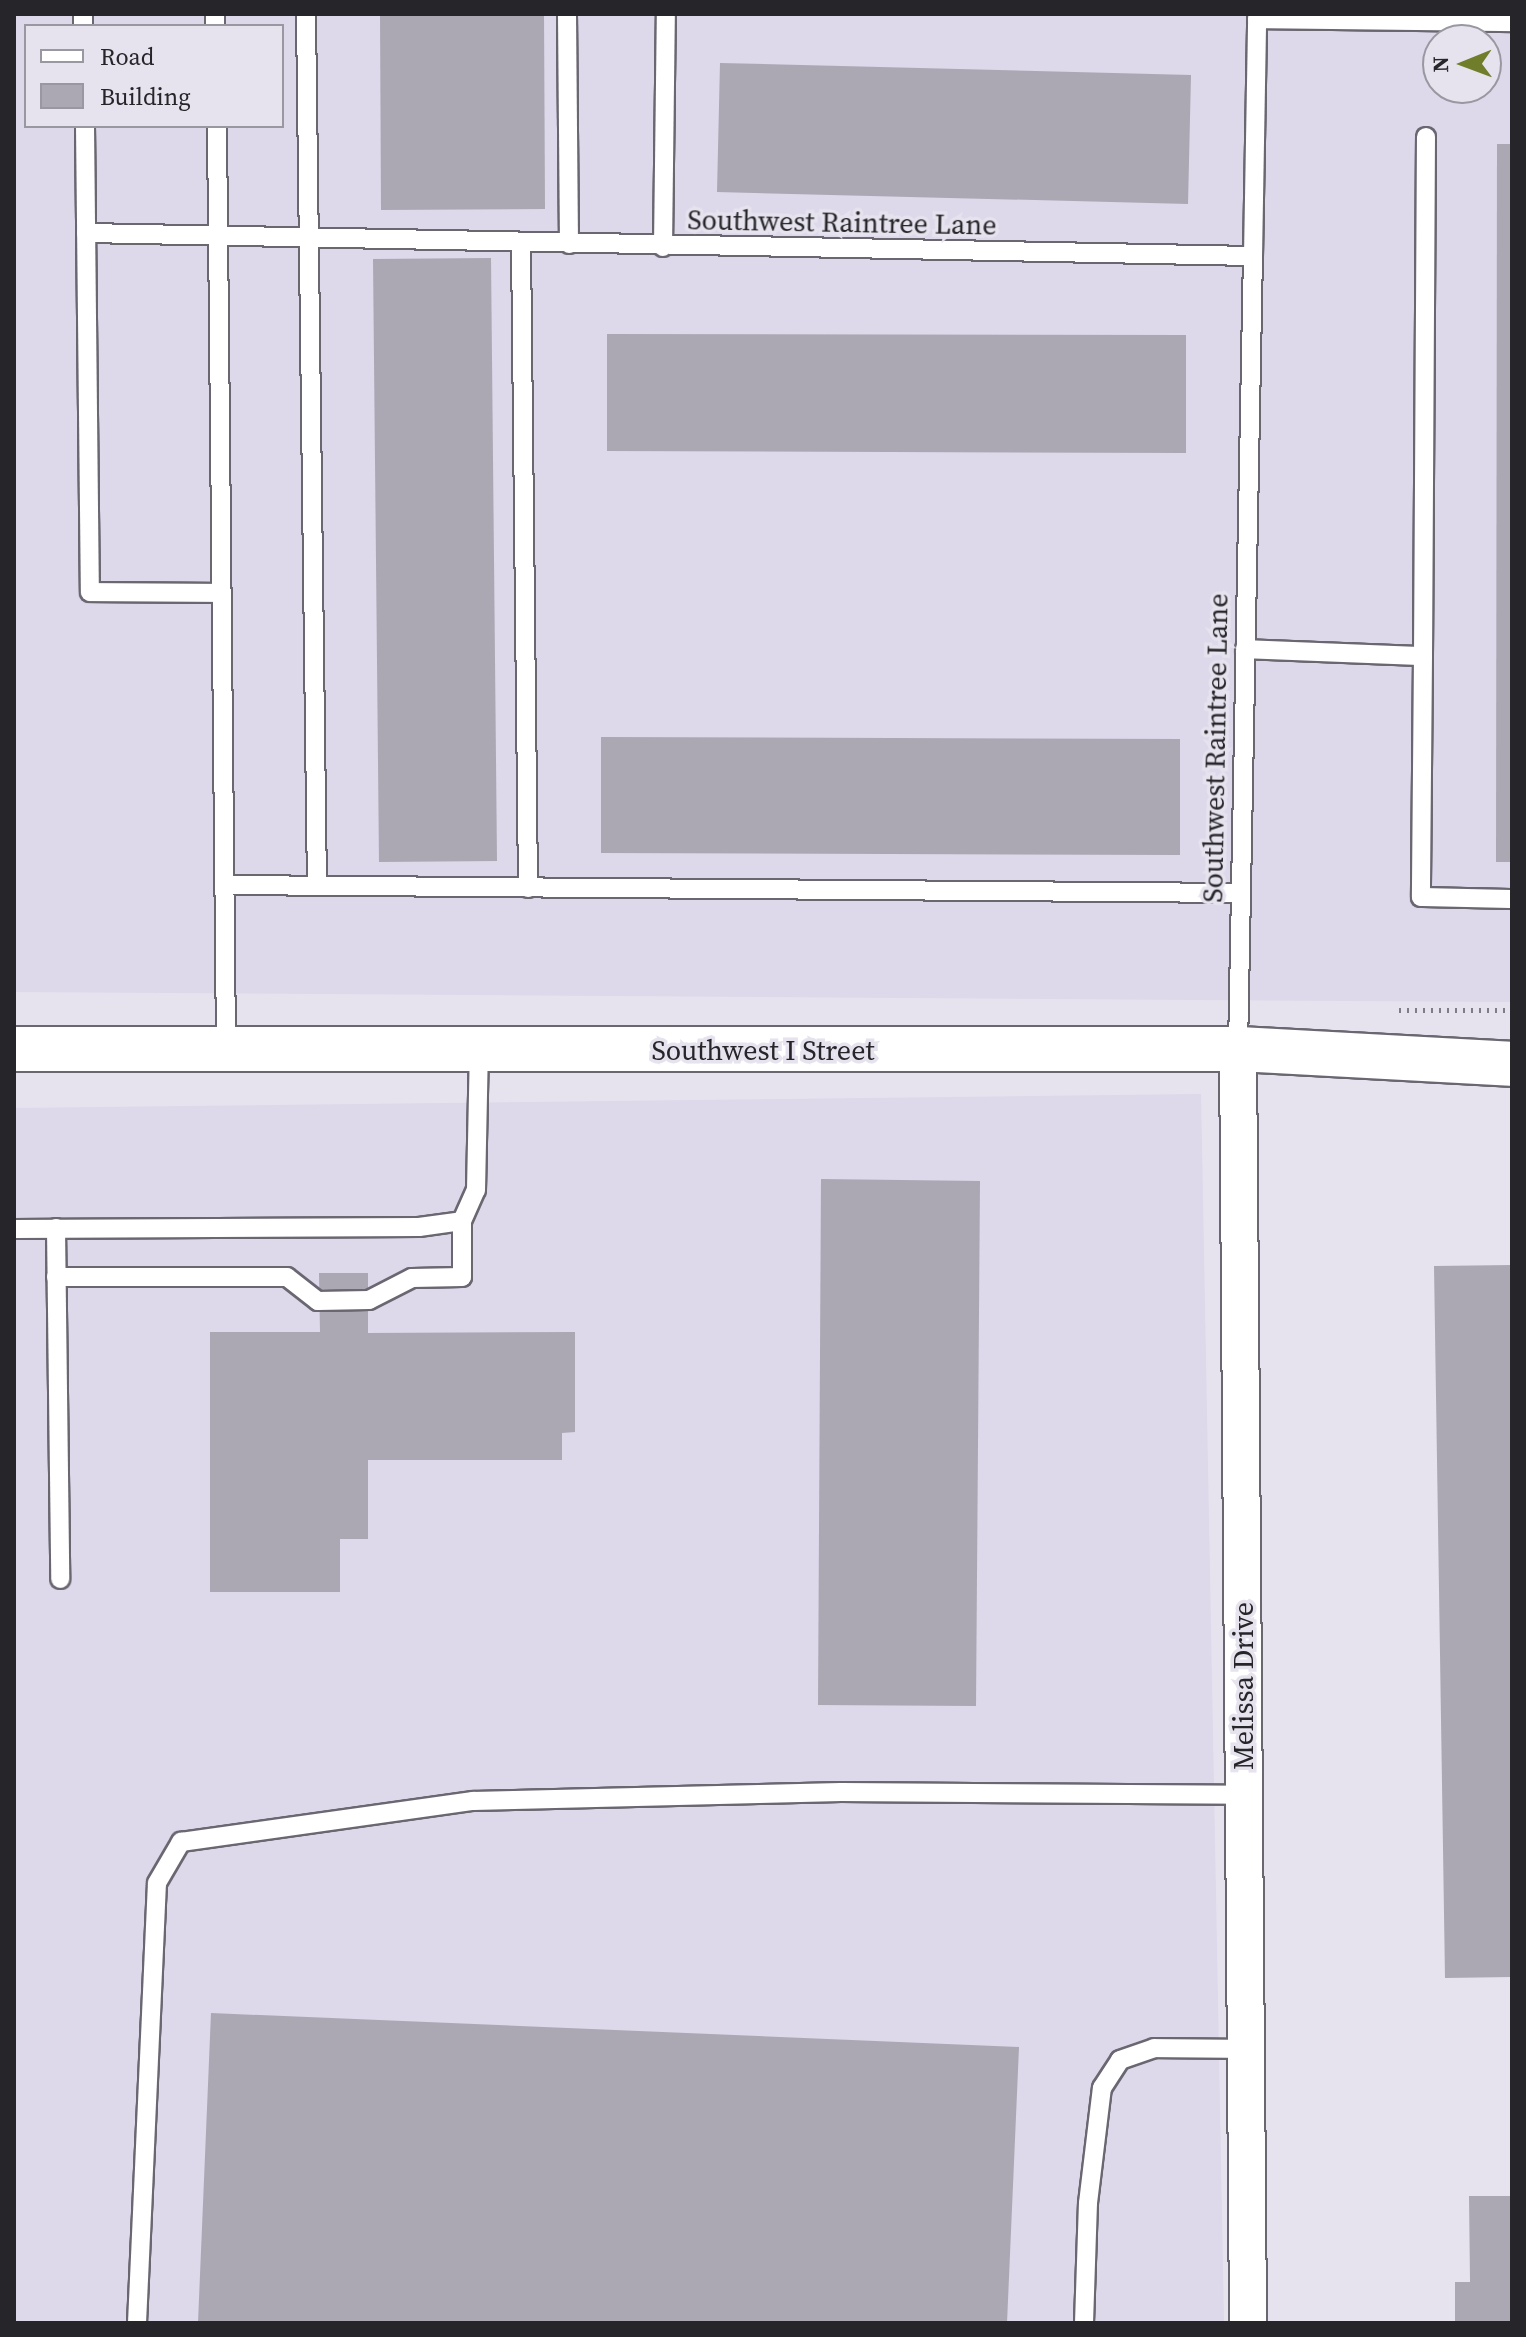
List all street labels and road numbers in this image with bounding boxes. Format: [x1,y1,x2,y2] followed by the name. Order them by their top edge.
[687,203,997,241] street label: Southwest Raintree Lane
[1196,593,1234,903] street label: Southwest Raintree Lane
[651,1033,875,1067] street label: Southwest I Street
[1226,1602,1260,1770] street label: Melissa Drive

